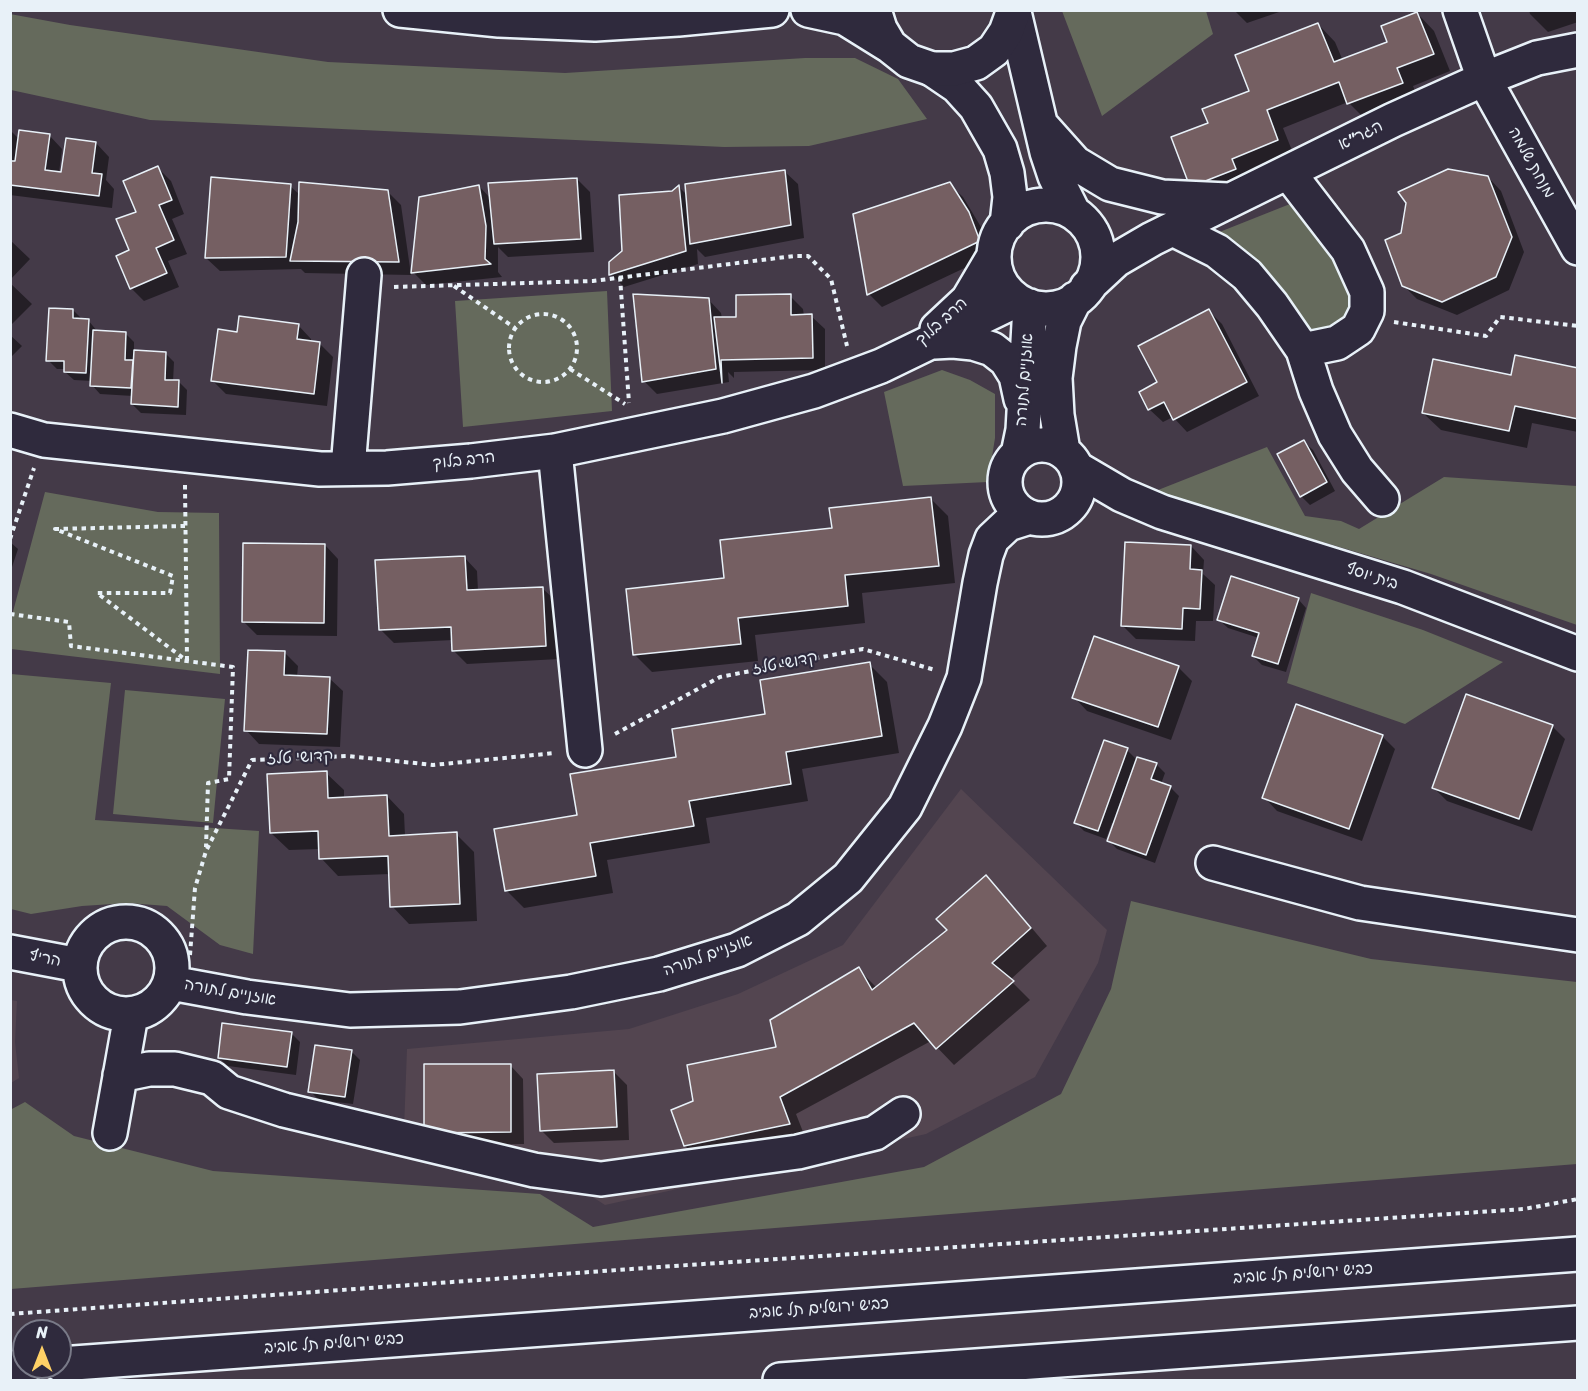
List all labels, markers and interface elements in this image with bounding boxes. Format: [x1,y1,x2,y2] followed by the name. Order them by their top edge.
[1336,117,1386,155] street label: הגר"א
[1504,124,1558,202] street label: מנחת שלמה
[912,294,972,350] street label: הרב בלוך
[1012,333,1038,427] street label: אוזניים לתורה
[432,448,496,474] street label: הרב בלוך
[1344,560,1400,594] street label: בית יוסף
[751,648,819,680] street label: קדושי טלז
[266,747,334,769] street label: קדושי טלז
[661,931,755,981] street label: אוזניים לתורה
[27,947,63,971] street label: הריף
[182,975,278,1011] street label: אוזניים לתורה
[1232,1260,1374,1288] street label: כביש ירושלים תל אביב
[748,1295,890,1323] street label: כביש ירושלים תל אביב
[36,1318,48,1347] text: N
[12,1319,72,1379] north arrow
[263,1330,405,1358] street label: כביש ירושלים תל אביב

